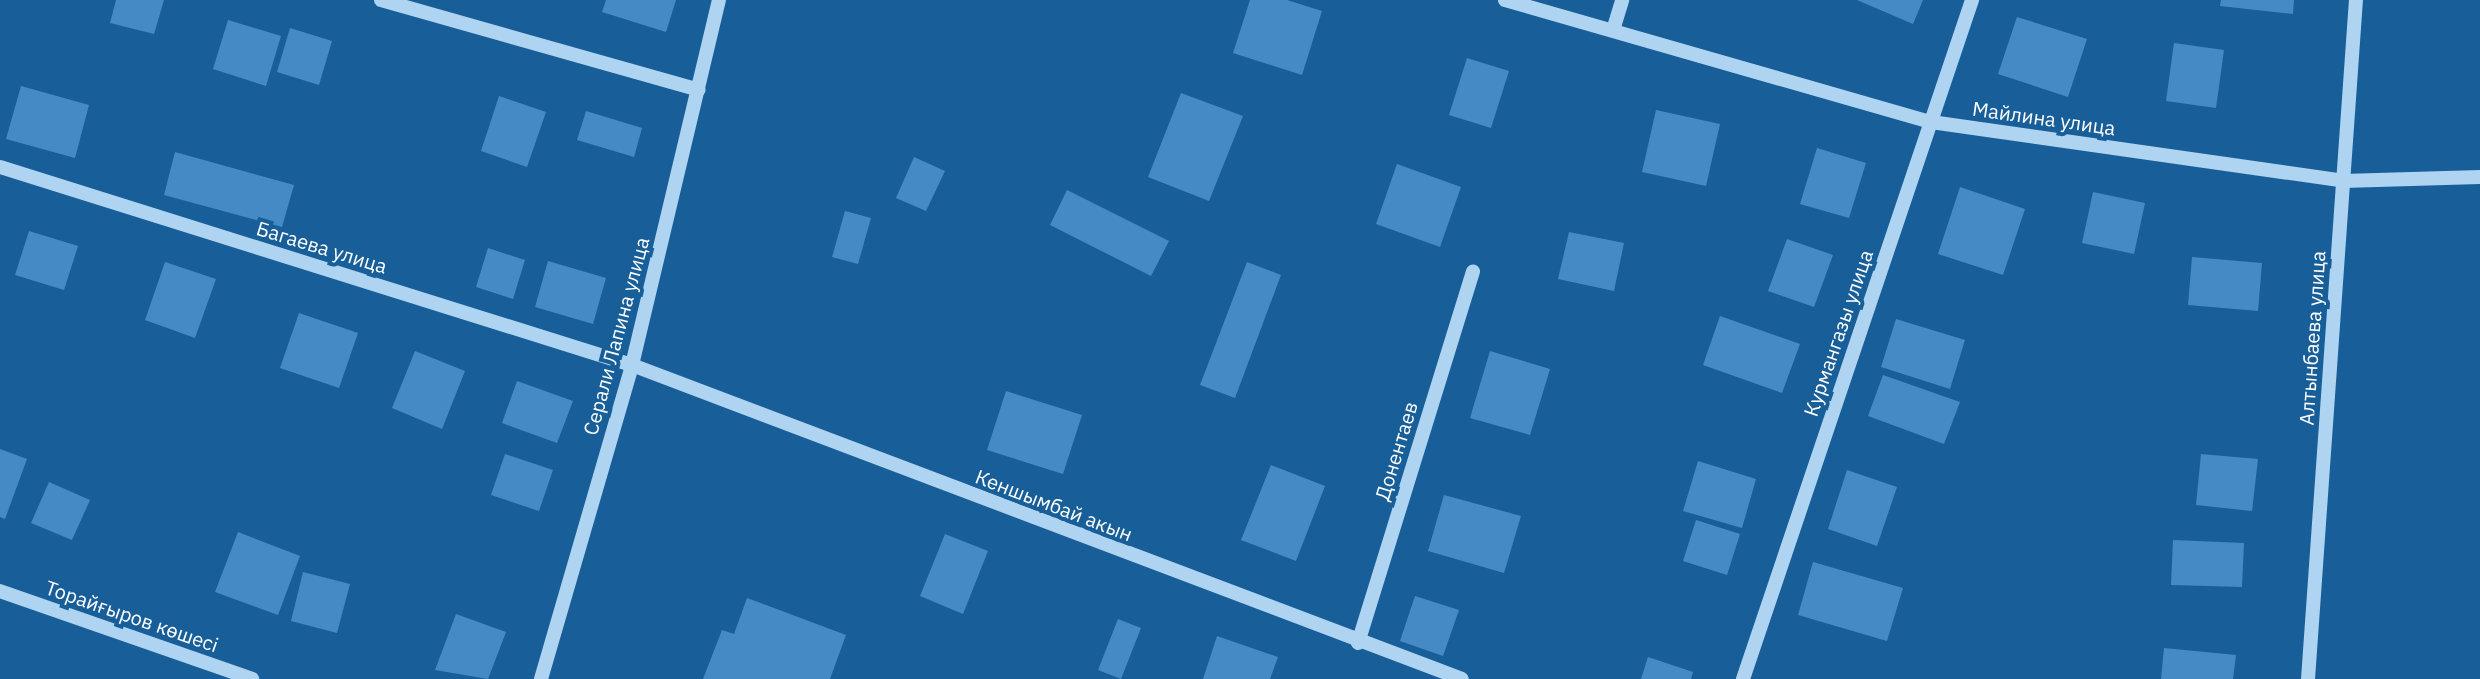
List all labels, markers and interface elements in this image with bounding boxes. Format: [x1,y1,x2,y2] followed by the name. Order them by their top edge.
[1971,96,2117,140] street label: Майлина улица
[254,216,390,278] street label: Багаева улица
[578,234,654,438] street label: Серали Лапина улица
[1798,247,1878,419] street label: Курмангазы улица
[2294,250,2330,426] street label: Алтынбаева улица
[1370,399,1422,503] street label: Донентаев
[972,464,1136,546] street label: Кеншымбай акын
[42,575,222,657] street label: Торайғыров көшесі

